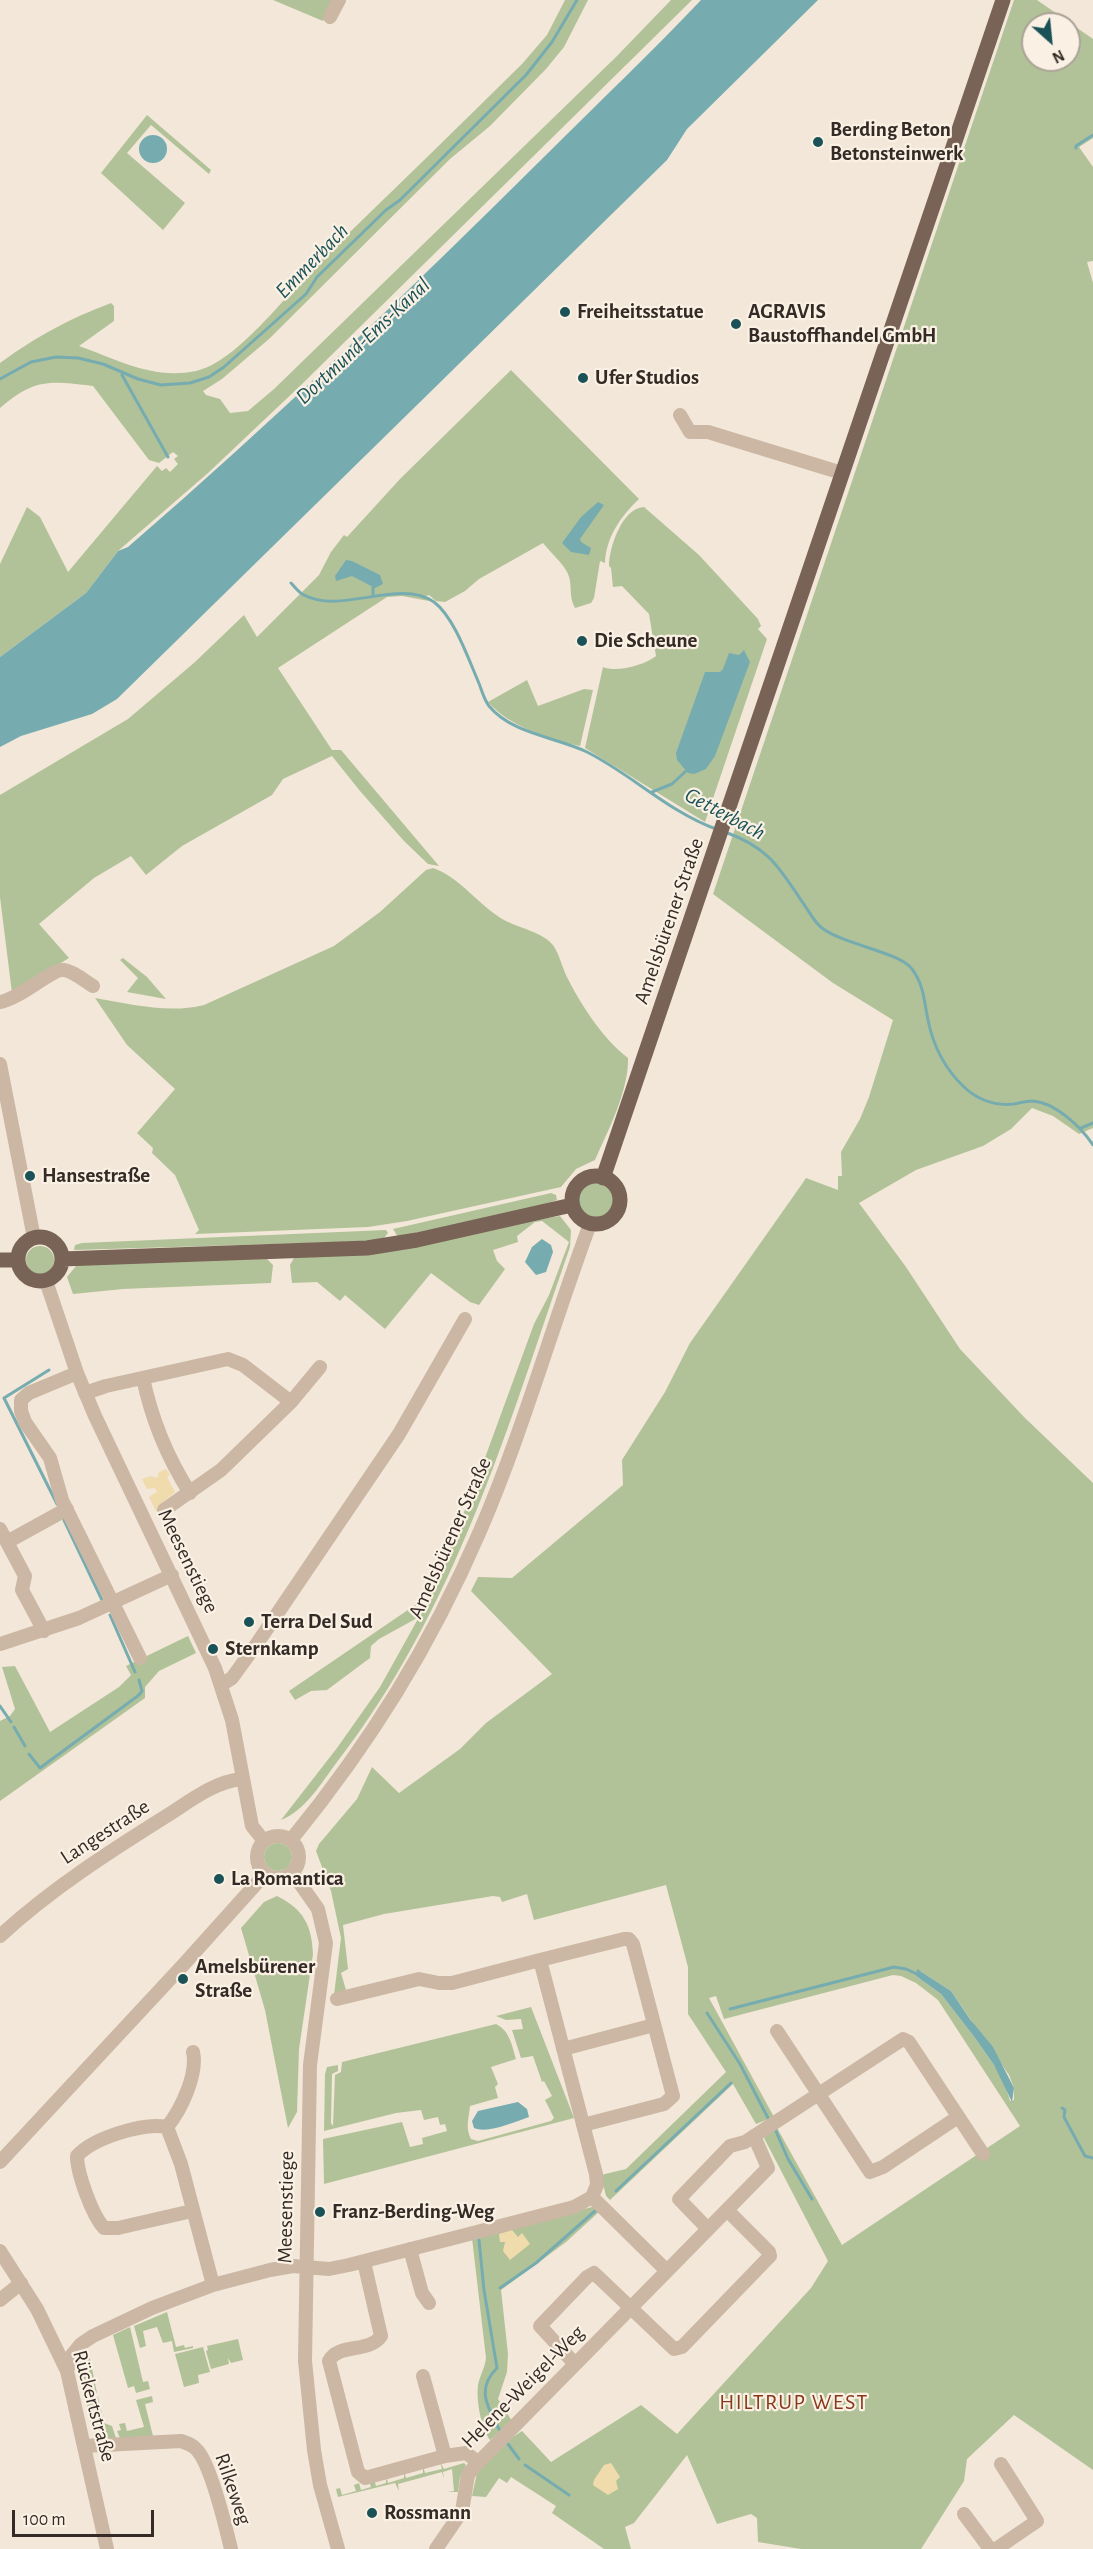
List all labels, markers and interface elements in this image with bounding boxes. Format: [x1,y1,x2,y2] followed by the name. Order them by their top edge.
[1021,12,1081,72] north arrow
[1050,47,1067,66] text: N
[830,117,963,167] place label: Berding Beton Betonsteinwerk
[811,135,825,149] marker: Berding Beton Betonsteinwerk
[270,218,354,304] water label: Emmerbach
[290,272,436,410] water label: Dortmund-Ems-Kanal
[577,299,704,325] place label: Freiheitsstatue
[748,299,936,349] place label: AGRAVIS Baustoffhandel GmbH
[558,305,572,319] marker: Freiheitsstatue
[729,317,743,331] marker: AGRAVIS Baustoffhandel GmbH
[595,365,699,391] place label: Ufer Studios
[576,371,590,385] marker: Ufer Studios
[594,628,697,654] place label: Die Scheune
[575,634,589,648] marker: Die Scheune
[680,782,770,846] water label: Getterbach
[629,835,709,1007] street label: Amelsbürener Straße
[42,1163,150,1189] place label: Hansestraße
[23,1169,37,1183] marker: Hansestraße
[403,1453,497,1623] street label: Amelsbürener Straße
[152,1505,224,1617] street label: Meesenstiege
[261,1609,372,1635] place label: Terra Del Sud
[242,1615,256,1629] marker: Terra Del Sud
[225,1636,319,1662] place label: Sternkamp
[206,1642,220,1656] marker: Sternkamp
[56,1794,154,1870] street label: Langestraße
[231,1866,344,1892] place label: La Romantica
[212,1872,226,1886] marker: La Romantica
[195,1954,315,2004] place label: Amelsbürener Straße
[176,1972,190,1986] marker: Amelsbürener Straße
[272,2150,300,2264] street label: Meesenstiege
[332,2199,494,2225] place label: Franz-Berding-Weg
[313,2205,327,2219] marker: Franz-Berding-Weg
[456,2320,590,2454] street label: Helene-Weigel-Weg
[67,2347,121,2465] street label: Rückertstraße
[719,2389,869,2415] district label: HILTRUP WEST
[209,2450,257,2528] street label: Rilkeweg
[15,2498,158,2536] scale bar
[384,2500,471,2526] place label: Rossmann
[365,2506,379,2520] marker: Rossmann
[23,2511,66,2529] text: 100 m

